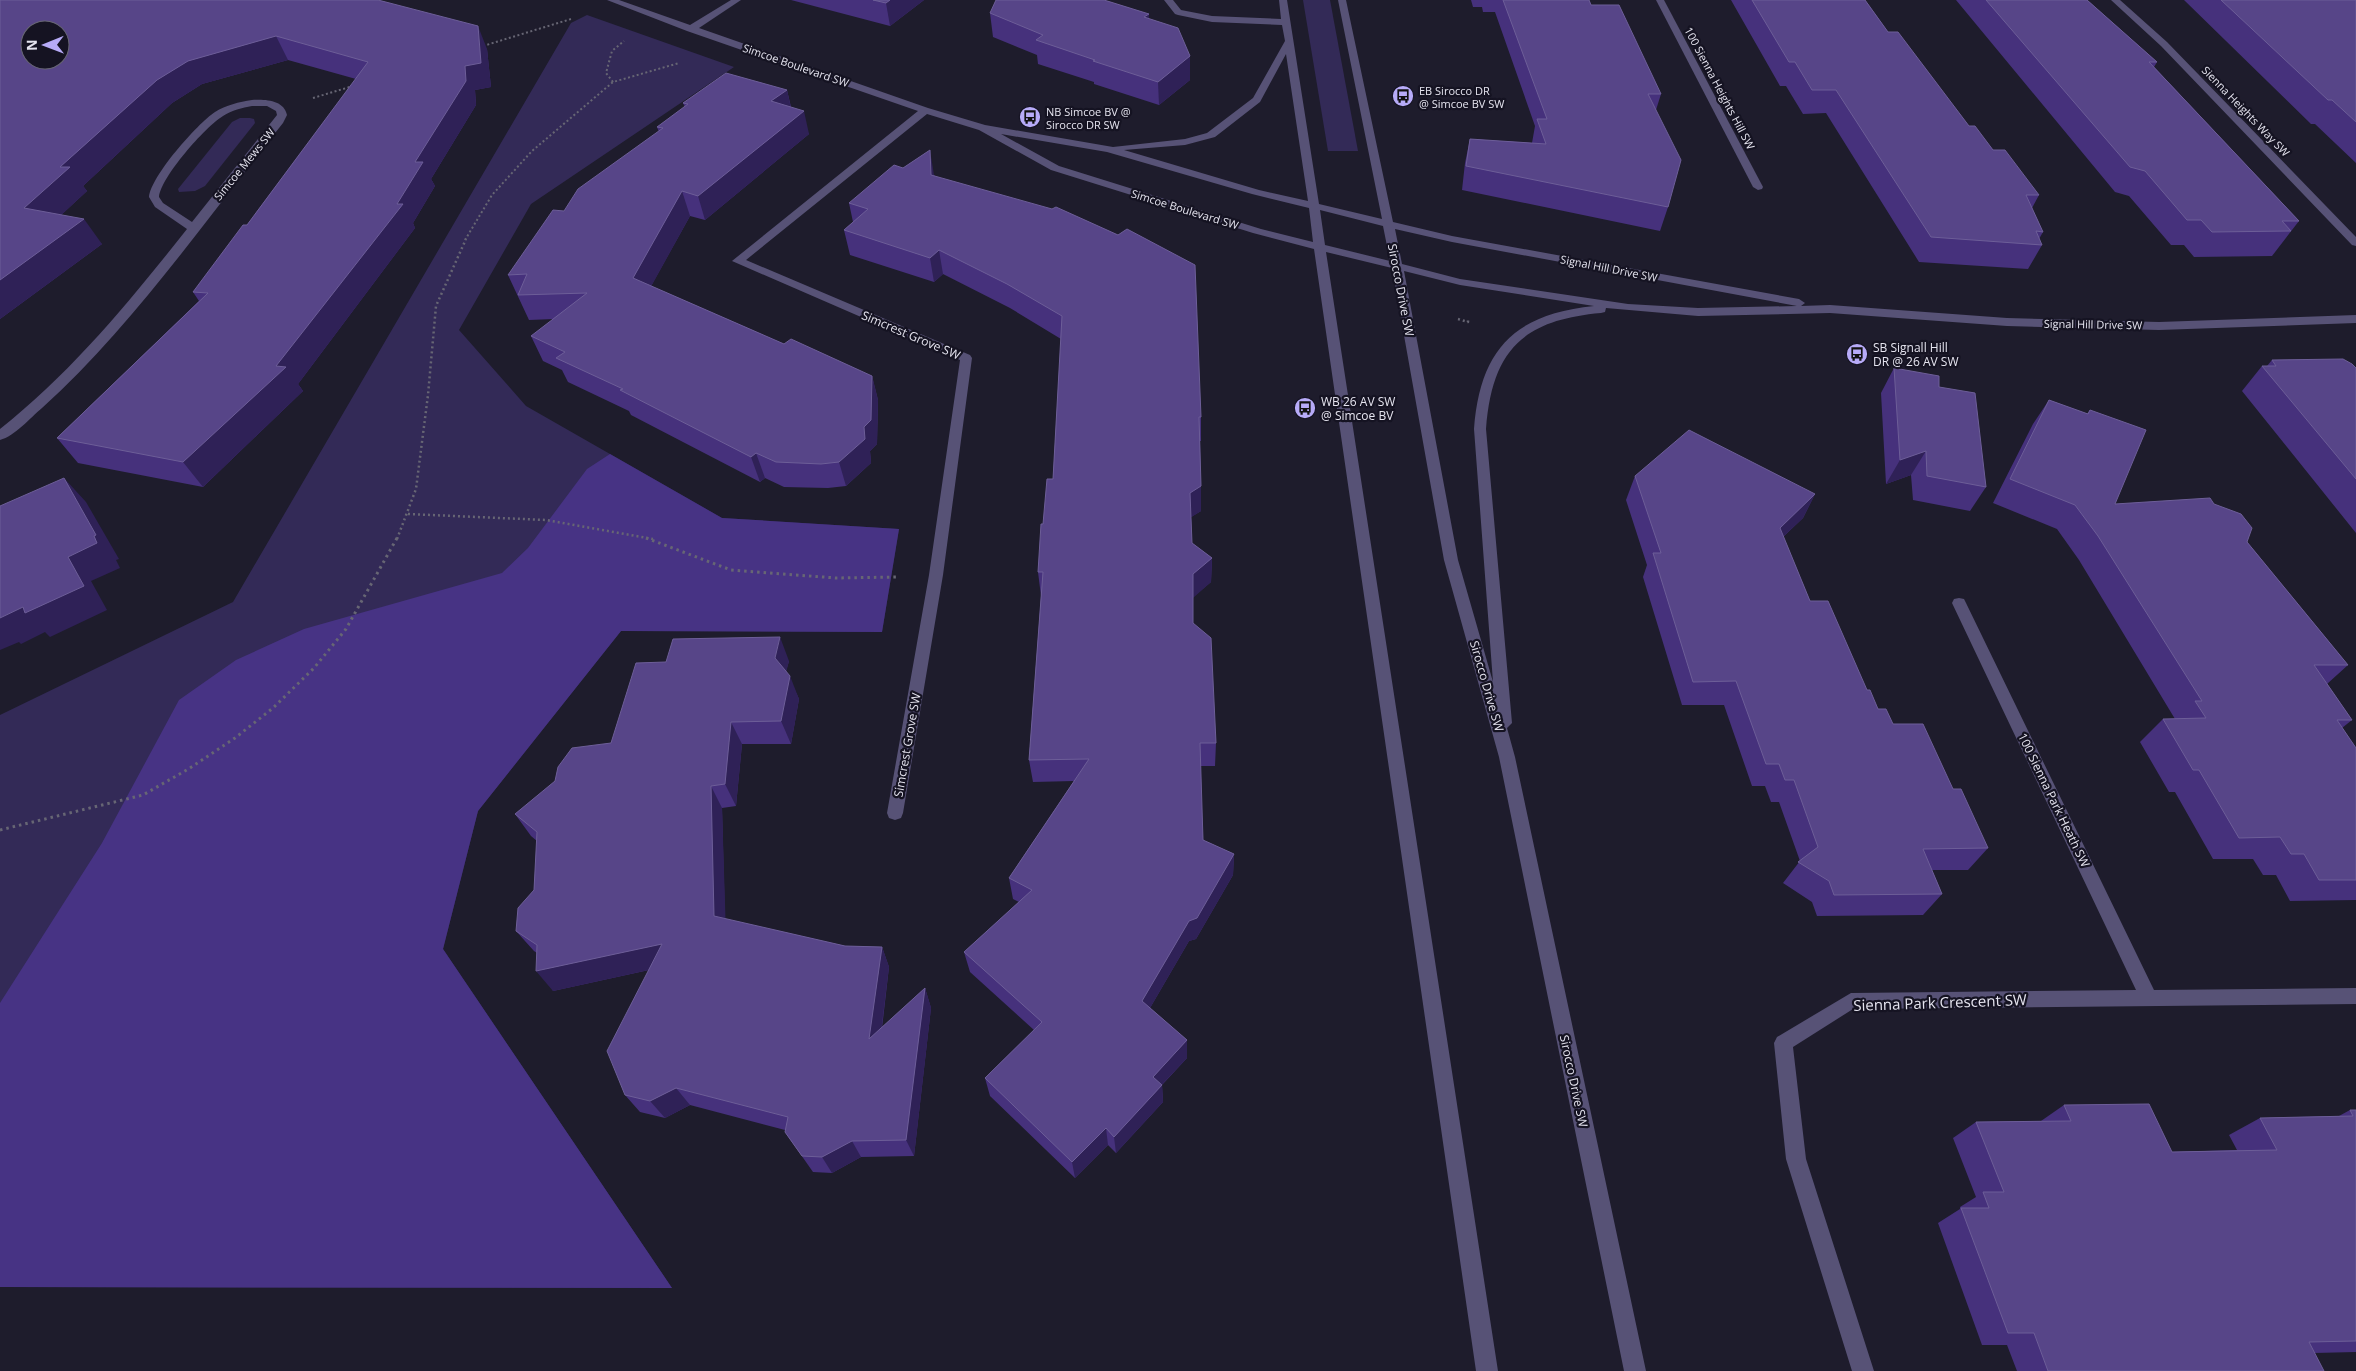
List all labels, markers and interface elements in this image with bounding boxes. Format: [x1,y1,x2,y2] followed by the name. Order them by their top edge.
[20,20,70,70] north arrow
[1681,24,1759,152] street label: 100 Sienna Heights Hill SW
[22,39,41,51] text: N
[741,40,851,90] street label: Simcoe Boulevard SW
[2199,63,2293,159] street label: Sienna Heights Way SW
[1419,83,1504,111] place label: EB Sirocco DR @ Simcoe BV SW
[1391,84,1415,108] bus stop icon: EB Sirocco DR @ Simcoe BV SW
[1046,104,1131,132] place label: NB Simcoe BV @ Sirocco DR SW
[1018,105,1042,129] bus stop icon: NB Simcoe BV @ Sirocco DR SW
[210,125,278,203] street label: Simcoe Mews SW
[1130,186,1240,232] street label: Simcoe Boulevard SW
[1384,242,1418,338] street label: Sirocco Drive SW
[1559,251,1659,285] street label: Signal Hill Drive SW
[859,307,963,363] street label: Simcrest Grove SW
[2044,316,2142,332] street label: Signal Hill Drive SW
[1873,339,1958,370] place label: SB Signall Hill DR @ 26 AV SW
[1845,342,1869,366] bus stop icon: SB Signall Hill DR @ 26 AV SW
[1321,393,1395,424] place label: WB 26 AV SW @ Simcoe BV
[1293,396,1317,420] bus stop icon: WB 26 AV SW @ Simcoe BV
[1466,639,1508,733] street label: Sirocco Drive SW
[889,692,925,798] street label: Simcrest Grove SW
[2014,730,2094,870] street label: 100 Sienna Park Heath SW
[1853,989,2027,1015] street label: Sienna Park Crescent SW
[1556,1033,1592,1129] street label: Sirocco Drive SW

